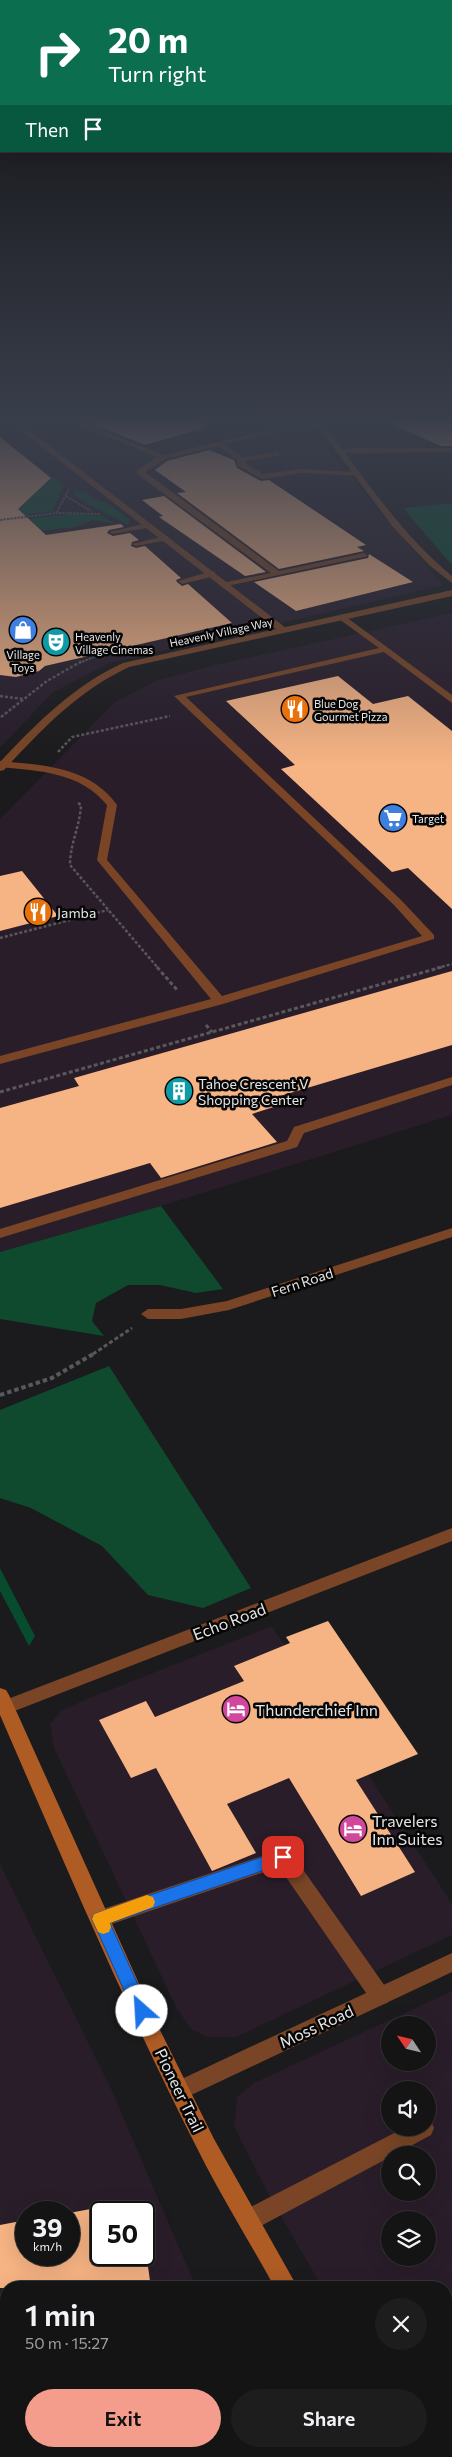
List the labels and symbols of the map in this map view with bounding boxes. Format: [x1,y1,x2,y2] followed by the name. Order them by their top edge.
[8,615,38,645] shop icon: Village Toys
[168,615,274,649] street label: Heavenly Village Way
[41,627,71,657] theatre icon: Heavenly Village Cinemas
[75,630,153,656] place label: Heavenly Village Cinemas
[6,648,40,674] place label: Village Toys
[280,694,310,724] restaurant icon: Blue Dog Gourmet Pizza
[314,697,388,723] place label: Blue Dog Gourmet Pizza
[378,803,408,833] supermarket icon: Target
[412,812,445,825] place label: Target
[23,897,53,927] restaurant icon: Jamba
[57,904,96,921] place label: Jamba
[198,1075,309,1108] place label: Tahoe Crescent V Shopping Center
[164,1076,194,1106] building icon: Tahoe Crescent V Shopping Center
[269,1264,335,1300] street label: Fern Road
[190,1598,268,1644] street label: Echo Road
[221,1694,251,1724] hotel icon: Thunderchief Inn
[255,1700,378,1719] place label: Thunderchief Inn
[372,1811,442,1848] place label: Travelers Inn Suites
[338,1814,368,1844] hotel icon: Travelers Inn Suites
[262,1836,304,1878] pin
[115,1984,167,2036] position arrow
[276,2001,356,2051] street label: Moss Road
[381,2016,436,2071] north arrow
[152,2045,208,2135] street label: Pioneer Trail
[90,2201,155,2266] speed limit sign: 50

